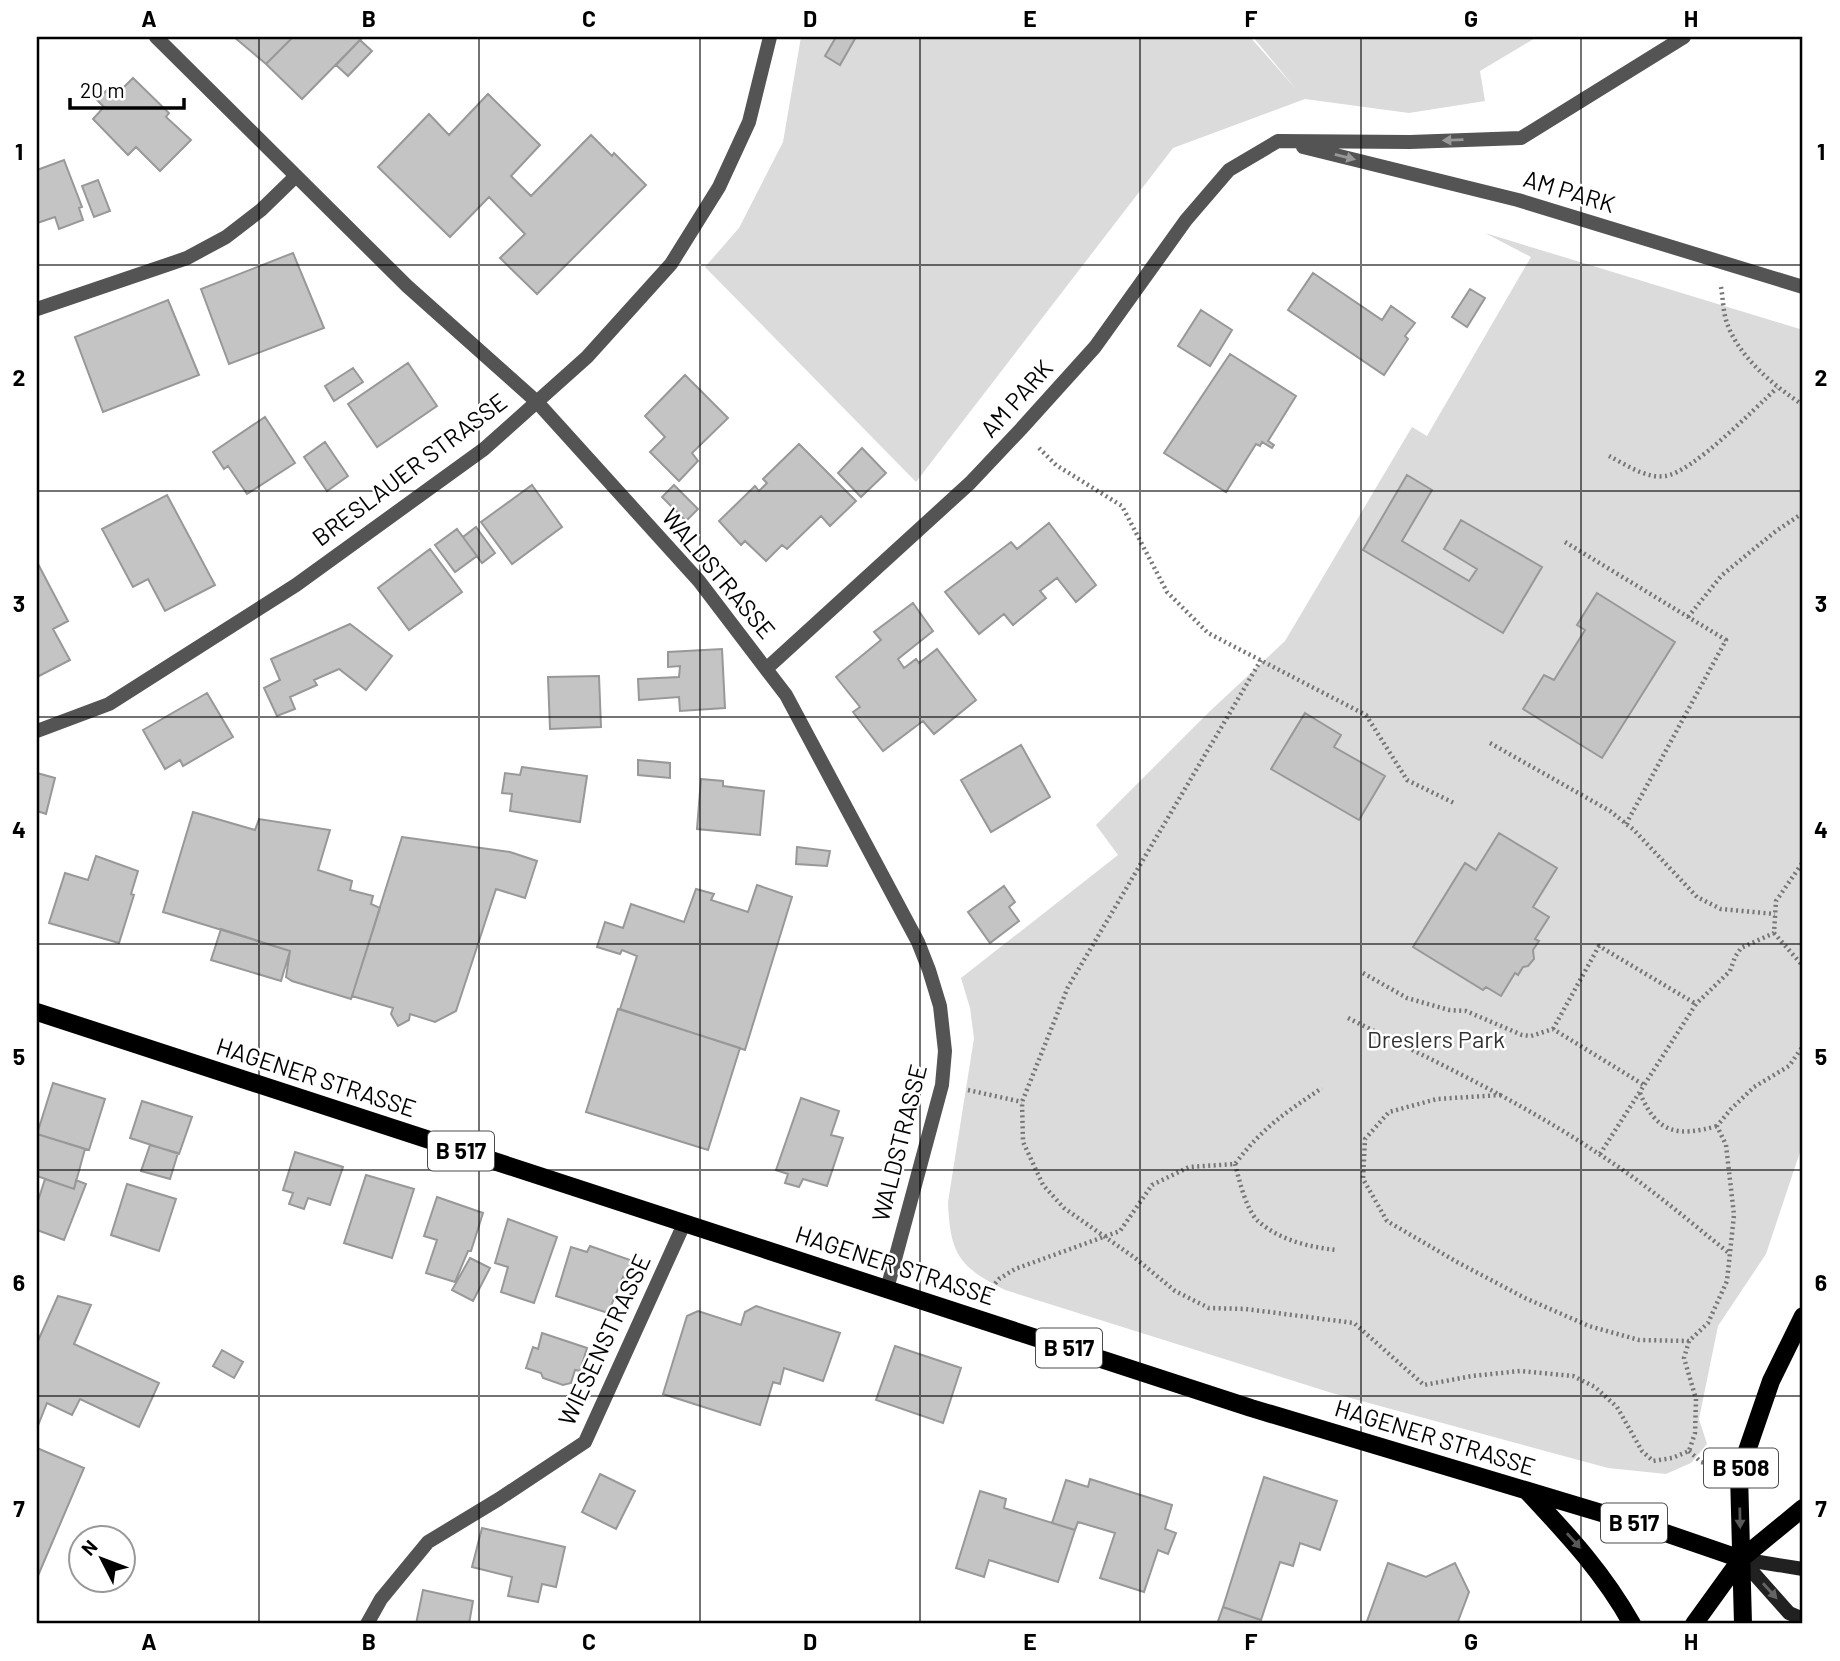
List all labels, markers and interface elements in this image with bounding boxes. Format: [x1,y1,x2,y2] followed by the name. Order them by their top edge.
[141,4,157,32] text: A
[362,4,376,32] text: B
[582,4,596,32] text: C
[803,4,817,32] text: D
[1023,4,1037,32] text: E
[1245,4,1258,32] text: F
[1464,4,1478,32] text: G
[1684,4,1698,32] text: H
[70,66,184,110] scale bar
[80,77,125,102] text: 20 m
[1442,135,1464,146] one-way arrow
[15,137,23,165] text: 1
[1817,137,1825,165] text: 1
[1334,152,1356,163] one-way arrow
[1520,163,1619,218] street label: AM PARK
[974,353,1058,443] street label: AM PARK
[13,363,25,391] text: 2
[1815,363,1827,391] text: 2
[306,386,512,551] street label: BRESLAUER STRASSE
[656,502,782,644] street label: WALDSTRASSE
[13,589,25,617] text: 3
[1815,589,1827,617] text: 3
[12,815,26,843] text: 4
[1814,815,1828,843] text: 4
[1367,1024,1505,1053] park label: Dreslers Park
[213,1031,420,1123] street label: HAGENER STRASSE
[13,1042,25,1070] text: 5
[1815,1042,1827,1070] text: 5
[865,1061,932,1224] street label: WALDSTRASSE
[428,1132,494,1170] road number: B 517
[792,1219,999,1311] street label: HAGENER STRASSE
[551,1249,656,1430] street label: WIESENSTRASSE
[13,1268,25,1296] text: 6
[1815,1268,1827,1296] text: 6
[1036,1329,1102,1368] road number: B 517
[1332,1392,1539,1481] street label: HAGENER STRASSE
[1704,1448,1778,1488] road number: B 508
[13,1494,25,1522] text: 7
[1815,1494,1827,1522] text: 7
[1601,1504,1667,1542] road number: B 517
[1734,1507,1746,1529] one-way arrow
[66,1524,136,1594] north arrow
[1565,1532,1581,1549] one-way arrow
[76,1535,102,1560] text: N
[1762,1583,1777,1600] one-way arrow
[141,1627,157,1655] text: A
[362,1627,376,1655] text: B
[582,1627,596,1655] text: C
[803,1627,817,1655] text: D
[1023,1627,1037,1655] text: E
[1245,1627,1258,1655] text: F
[1464,1627,1478,1655] text: G
[1684,1627,1698,1655] text: H

